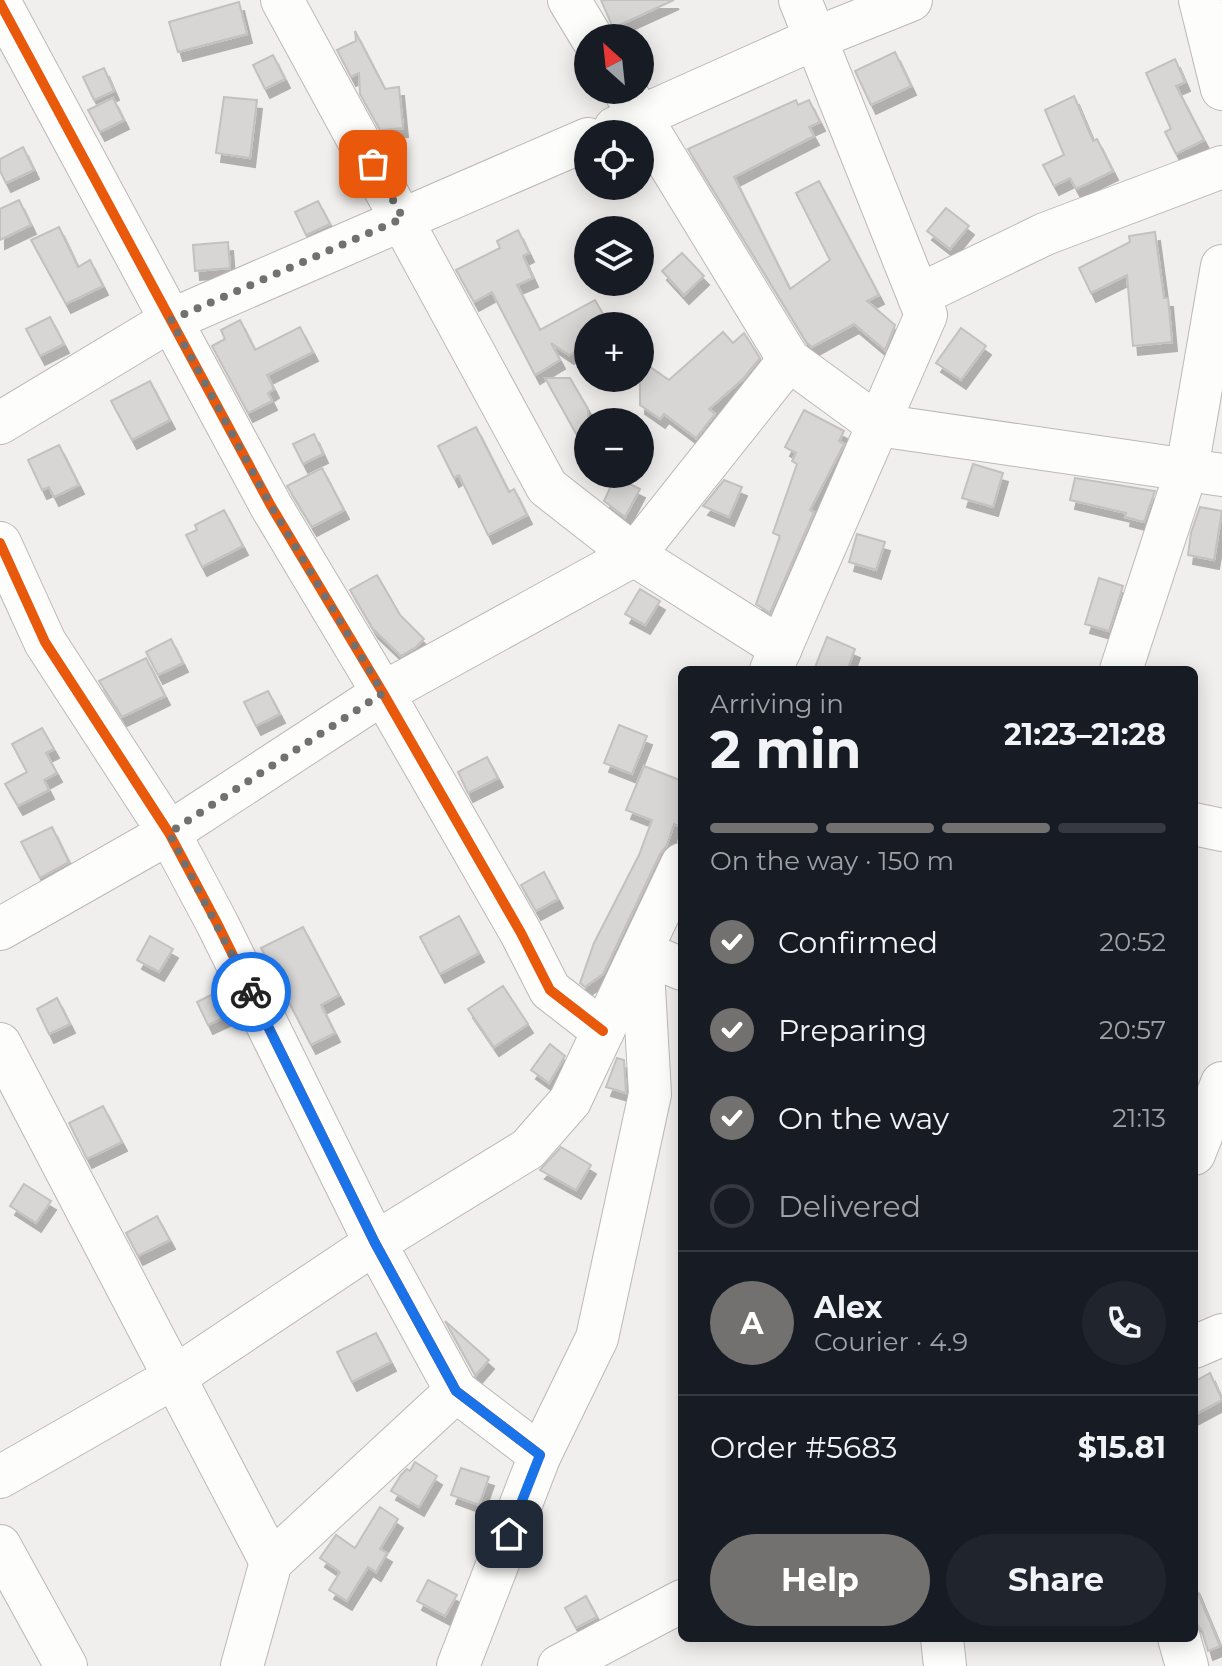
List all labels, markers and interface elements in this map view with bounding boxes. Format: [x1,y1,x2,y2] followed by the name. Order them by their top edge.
[574,24,654,104] north arrow
[574,24,654,488] map controls
[574,120,654,200] button: locate
[339,130,407,198] pin
[351,142,395,186] icon: bag
[574,216,654,296] button: layers
[574,312,654,392] button: +
[574,408,654,488] button: −
[710,688,844,720] text: Arriving in
[1004,716,1166,753] text: 21:23–21:28
[710,718,862,781] text: 2 min
[710,845,954,877] text: On the way · 150 m
[710,920,754,964] icon: check
[778,924,938,961] text: Confirmed
[1099,926,1166,958] text: 20:52
[211,952,291,1032] courier
[229,970,273,1014] icon: bike
[710,1008,754,1052] icon: check
[778,1012,927,1049] text: Preparing
[1099,1014,1166,1046] text: 20:57
[710,1096,754,1140] icon: check
[778,1100,949,1137] text: On the way
[1112,1102,1166,1134] text: 21:13
[778,1188,921,1225] text: Delivered
[1082,1281,1166,1365] button: phone
[814,1289,882,1326] text: Alex
[741,1305,763,1342] text: A
[814,1326,968,1358] text: Courier · 4.9
[710,1429,897,1466] text: Order #5683
[1078,1429,1166,1466] text: $15.81
[475,1500,543,1568] pin
[487,1512,531,1556] icon: home
[710,1534,930,1626] button: Help
[946,1534,1166,1626] button: Share

